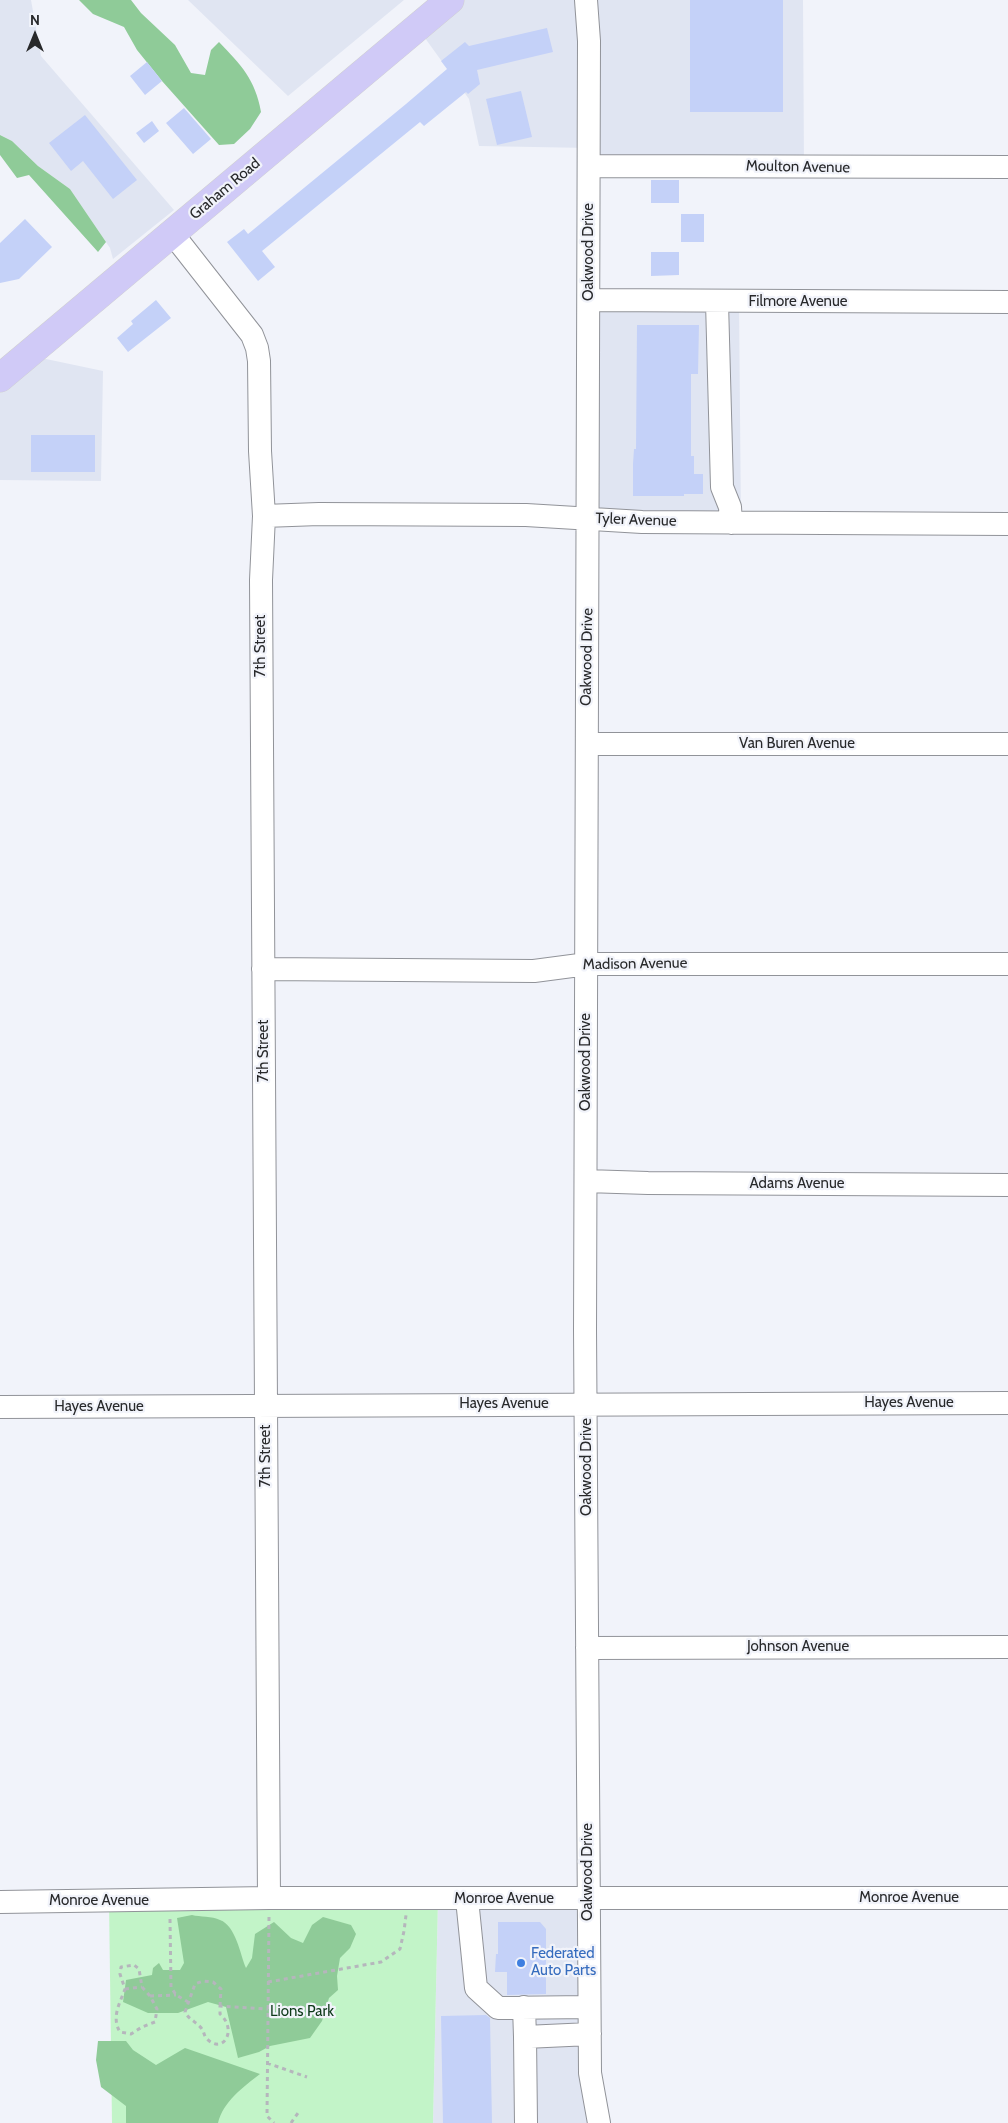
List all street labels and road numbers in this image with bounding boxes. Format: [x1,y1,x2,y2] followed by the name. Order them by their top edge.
[186,154,264,224] street label: Graham Road
[746,157,850,177] street label: Moulton Avenue
[580,203,598,301] street label: Oakwood Drive
[748,293,848,311] street label: Filmore Avenue
[595,510,677,530] street label: Tyler Avenue
[577,608,597,706] street label: Oakwood Drive
[252,615,270,677] street label: 7th Street
[739,735,855,753] street label: Van Buren Avenue
[583,954,687,974] street label: Madison Avenue
[577,1013,595,1111] street label: Oakwood Drive
[255,1020,273,1082] street label: 7th Street
[750,1175,844,1193] street label: Adams Avenue
[864,1394,954,1412] street label: Hayes Avenue
[459,1395,549,1413] street label: Hayes Avenue
[54,1398,144,1416] street label: Hayes Avenue
[578,1418,596,1516] street label: Oakwood Drive
[257,1425,275,1487] street label: 7th Street
[747,1638,849,1656] street label: Johnson Avenue
[579,1823,597,1921] street label: Oakwood Drive
[859,1889,959,1907] street label: Monroe Avenue
[454,1890,554,1908] street label: Monroe Avenue
[49,1892,149,1910] street label: Monroe Avenue

